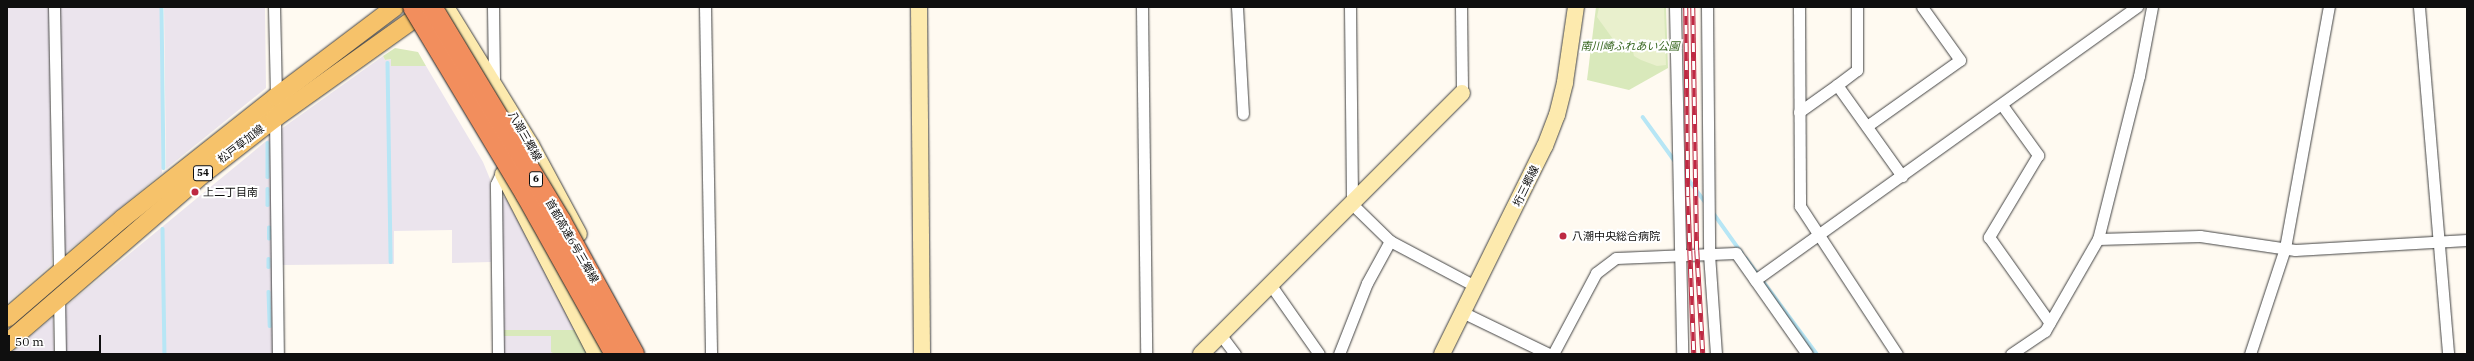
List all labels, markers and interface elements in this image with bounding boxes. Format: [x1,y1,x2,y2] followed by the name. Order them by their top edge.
[1581,39,1679,53] park label: 南川崎ふれあい公園
[506,109,544,163] street label: 八潮三郷線
[215,122,267,166] street label: 松戸草加線
[1510,163,1542,209] street label: 垳三郷線
[193,165,213,181] road number: 54
[529,171,543,187] road number: 6
[203,185,258,199] place label: 上二丁目南
[190,187,200,197] marker: 上二丁目南
[543,197,601,285] street label: 首都高速6号三郷線
[1572,229,1660,243] place label: 八潮中央総合病院
[1557,230,1569,242] marker: 八潮中央総合病院
[10,327,103,353] scale bar
[15,334,44,349] text: 50 m

